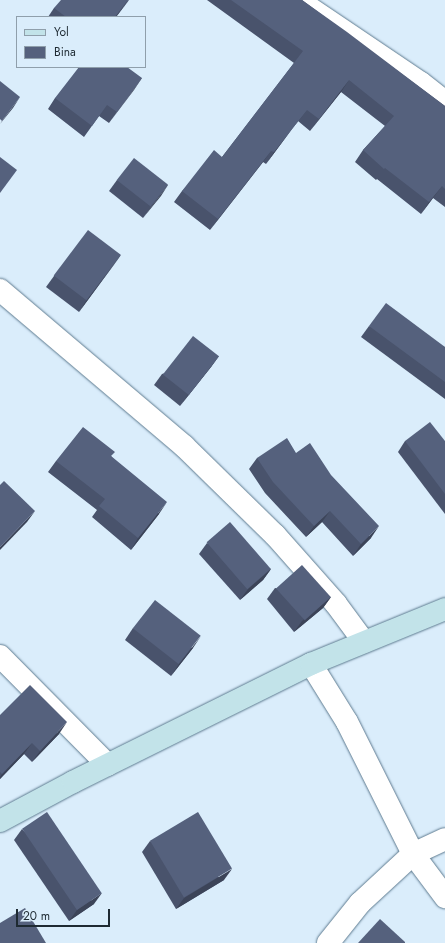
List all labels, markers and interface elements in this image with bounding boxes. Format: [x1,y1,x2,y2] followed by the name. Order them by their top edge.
[16,16,146,68] legend
[54,23,69,41] text: Yol
[54,43,76,61] text: Bina
[18,901,112,927] scale bar
[23,907,50,925] text: 20 m

